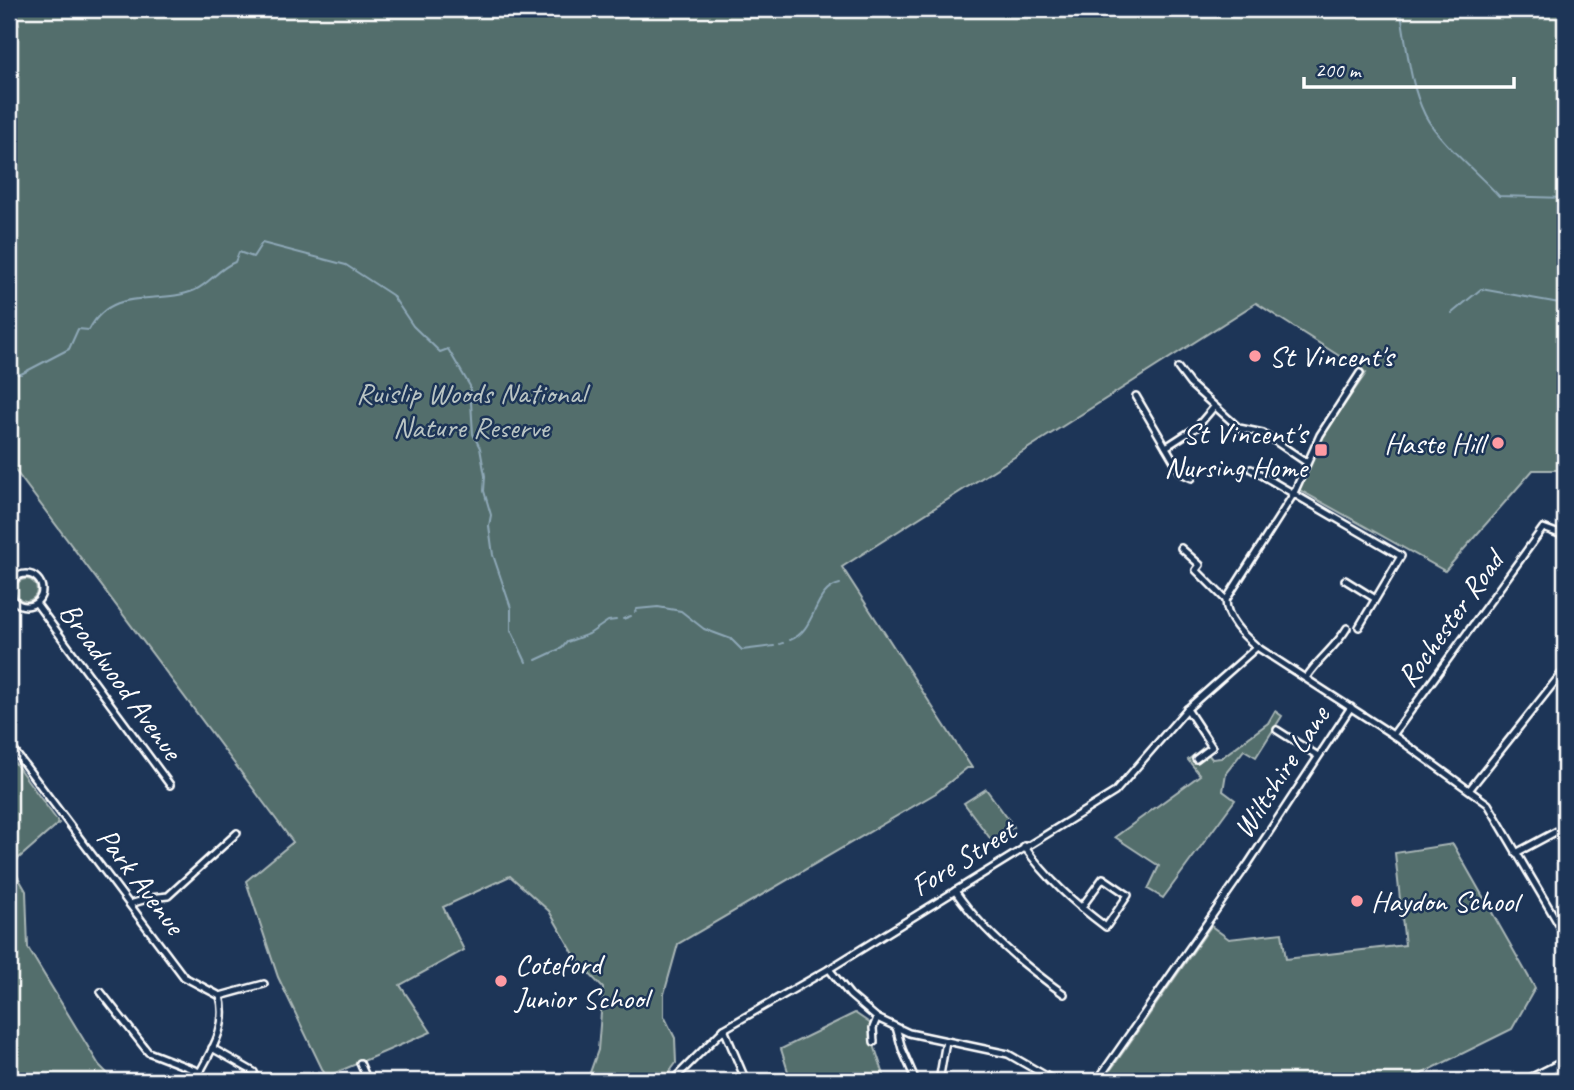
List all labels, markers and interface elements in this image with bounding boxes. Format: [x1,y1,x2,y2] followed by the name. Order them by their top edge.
[1304,46,1514,90] scale bar
[1315,57,1362,83] text: 200 m
[1269,337,1396,375] place label: St Vincent's
[1247,348,1263,364] marker: St Vincent's
[356,374,591,446] park label: Ruislip Woods National Nature Reserve
[1164,414,1310,486] place label: St Vincent's Nursing Home
[1384,424,1489,462] place label: Haste Hill
[1490,435,1506,451] marker: Haste Hill
[1313,442,1329,458] marker: St Vincent's Nursing Home
[1388,540,1514,694] street label: Rochester Road
[51,595,192,769] street label: Broadwood Avenue
[1224,697,1339,845] street label: Wiltshire Lane
[904,809,1025,905] street label: Fore Street
[89,820,195,944] street label: Park Avenue
[1371,882,1523,920] place label: Haydon School
[1349,893,1365,909] marker: Haydon School
[513,945,653,1017] place label: Coteford Junior School
[493,973,509,989] marker: Coteford Junior School

